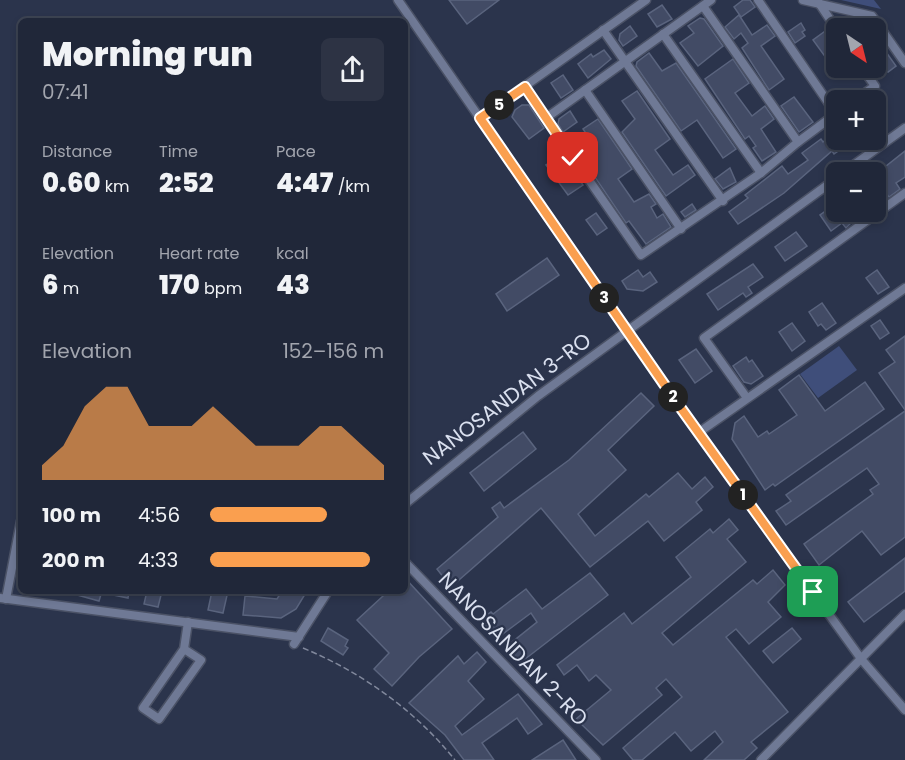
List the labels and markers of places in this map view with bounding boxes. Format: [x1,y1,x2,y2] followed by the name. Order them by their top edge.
[484,90,514,120] pin: 5
[547,132,598,183] pin
[589,283,619,313] pin: 3
[658,382,688,412] pin: 2
[728,480,758,510] pin: 1
[787,566,838,617] pin

